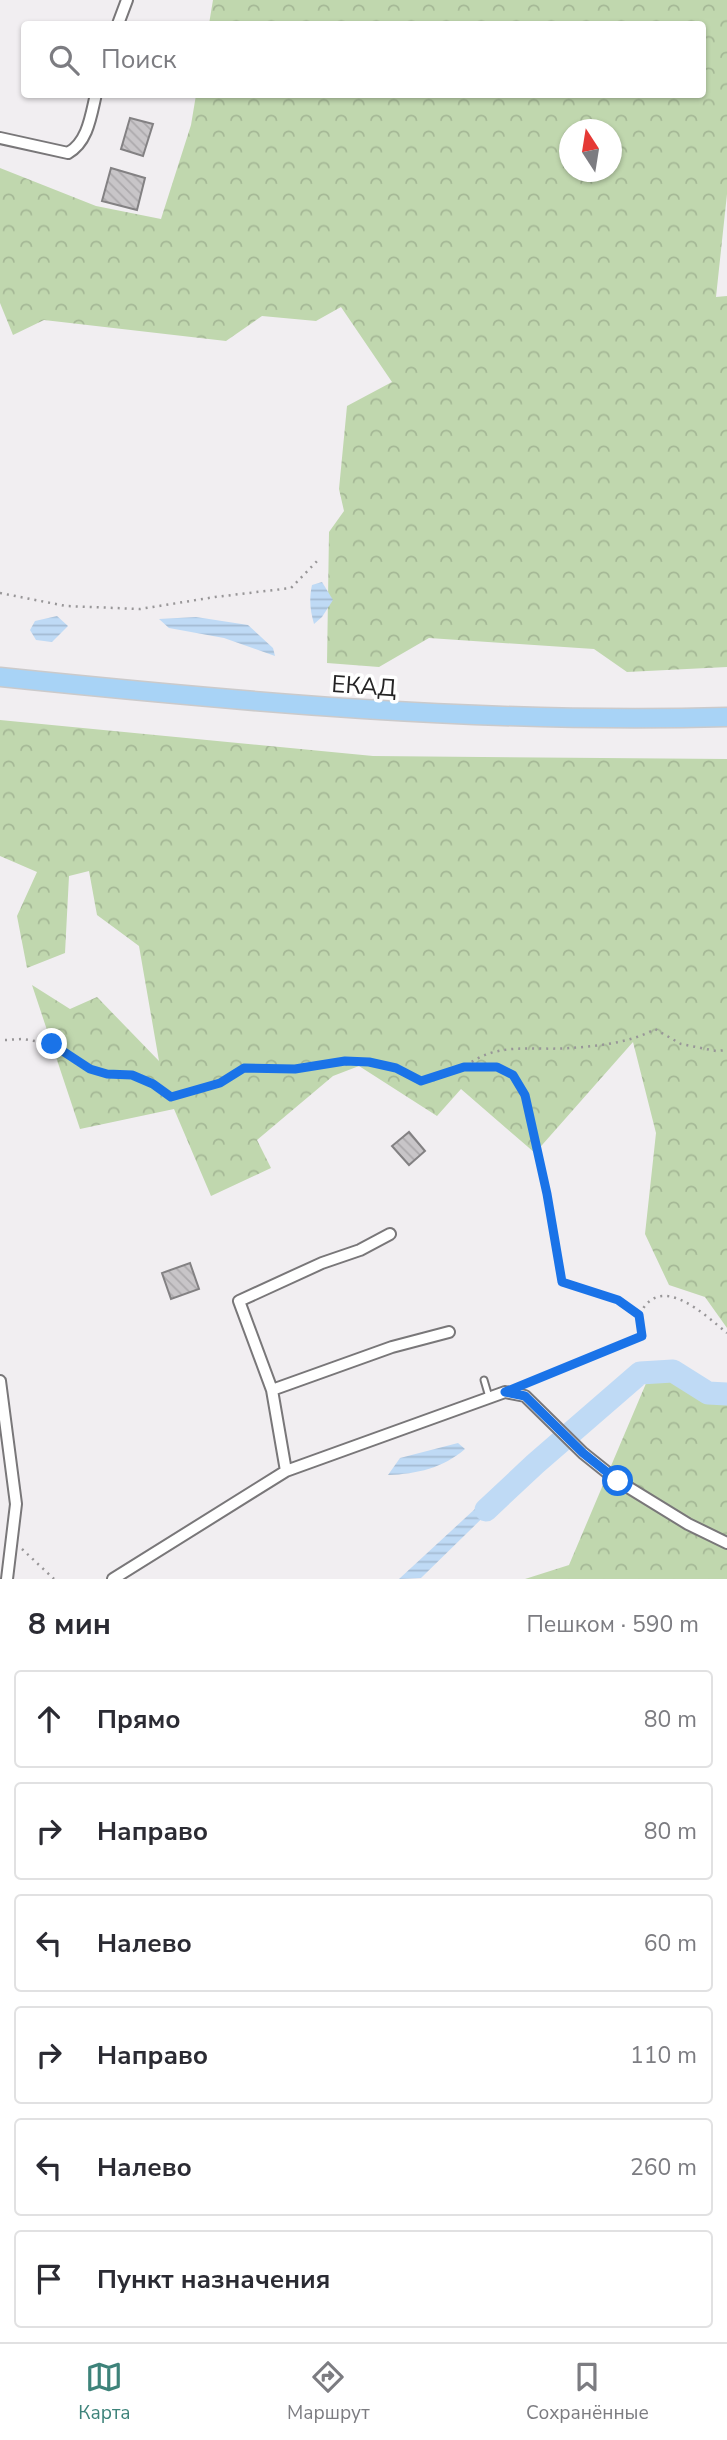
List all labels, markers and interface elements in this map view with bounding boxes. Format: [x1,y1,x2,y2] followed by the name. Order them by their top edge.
[21,21,706,98] search box
[45,41,83,79] icon: search
[101,42,177,77] text: Поиск
[559,119,622,182] north arrow
[330,668,398,704] street label: ЕКАД
[36,1028,67,1059] route end
[602,1465,633,1496] route start
[28,1604,111,1645] text: 8 мин
[526,1609,699,1640] text: Пешком · 590 m
[30,1700,68,1738] icon: ahead
[97,1702,181,1737] text: Прямо
[644,1704,697,1735] text: 80 m
[30,1812,68,1850] icon: right
[97,1814,208,1849] text: Направо
[644,1816,697,1847] text: 80 m
[30,1924,68,1962] icon: left
[97,1926,192,1961] text: Налево
[644,1928,697,1959] text: 60 m
[30,2036,68,2074] icon: right
[97,2038,208,2073] text: Направо
[630,2040,697,2071] text: 110 m
[30,2148,68,2186] icon: left
[97,2150,192,2185] text: Налево
[630,2152,697,2183] text: 260 m
[30,2260,68,2298] icon: arrive
[97,2262,330,2297] text: Пункт назначения
[78,2358,131,2426] tab: Карта
[287,2358,370,2426] tab: Маршрут
[526,2358,649,2426] tab: Сохранённые

